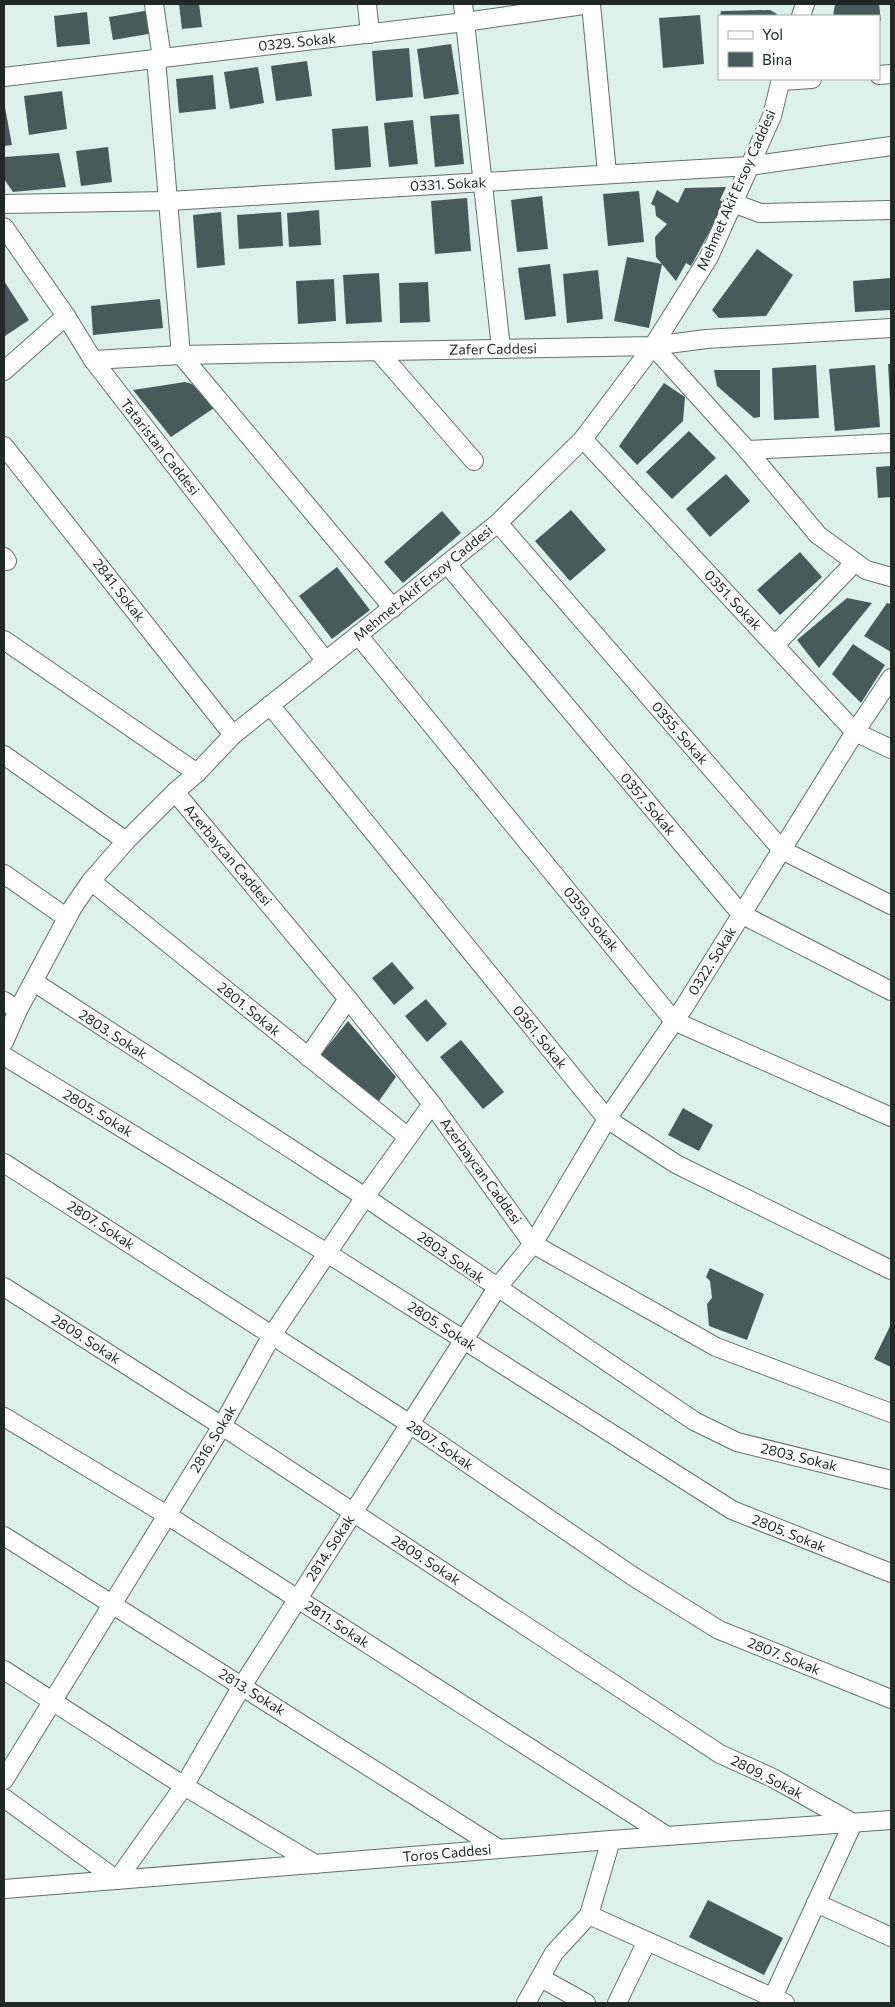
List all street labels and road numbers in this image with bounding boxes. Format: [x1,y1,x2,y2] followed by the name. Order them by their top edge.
[257,29,337,54] street label: 0329. Sokak
[692,107,779,273] street label: Mehmet Akif Ersoy Caddesi
[410,173,487,194] street label: 0331. Sokak
[449,339,537,358] street label: Zafer Caddesi
[117,395,203,498] street label: Tataristan Caddesi
[350,521,496,644] street label: Mehmet Akif Ersoy Caddesi
[90,555,150,625] street label: 2841. Sokak
[701,566,766,634] street label: 0351. Sokak
[648,698,713,768] street label: 0355. Sokak
[617,769,680,839] street label: 0357. Sokak
[181,800,276,909] street label: Azerbaycan Caddesi
[560,883,623,955] street label: 0359. Sokak
[684,923,740,998] street label: 0322. Sokak
[214,978,285,1040] street label: 2801. Sokak
[510,1002,571,1072] street label: 0361. Sokak
[76,1005,151,1062] street label: 2803. Sokak
[60,1085,137,1140] street label: 2805. Sokak
[437,1114,526,1227] street label: Azerbaycan Caddesi
[64,1197,138,1253] street label: 2807. Sokak
[414,1227,488,1286] street label: 2803. Sokak
[405,1297,480,1354] street label: 2805. Sokak
[49,1310,124,1367] street label: 2809. Sokak
[186,1402,240,1475] street label: 2816. Sokak
[404,1416,477,1473] street label: 2807. Sokak
[759,1439,839,1474] street label: 2803. Sokak
[750,1510,829,1555] street label: 2805. Sokak
[302,1511,358,1584] street label: 2814. Sokak
[389,1531,464,1588] street label: 2809. Sokak
[302,1597,373,1651] street label: 2811. Sokak
[745,1633,823,1678] street label: 2807. Sokak
[216,1664,289,1719] street label: 2813. Sokak
[728,1751,806,1802] street label: 2809. Sokak
[402,1840,492,1865] street label: Toros Caddesi

